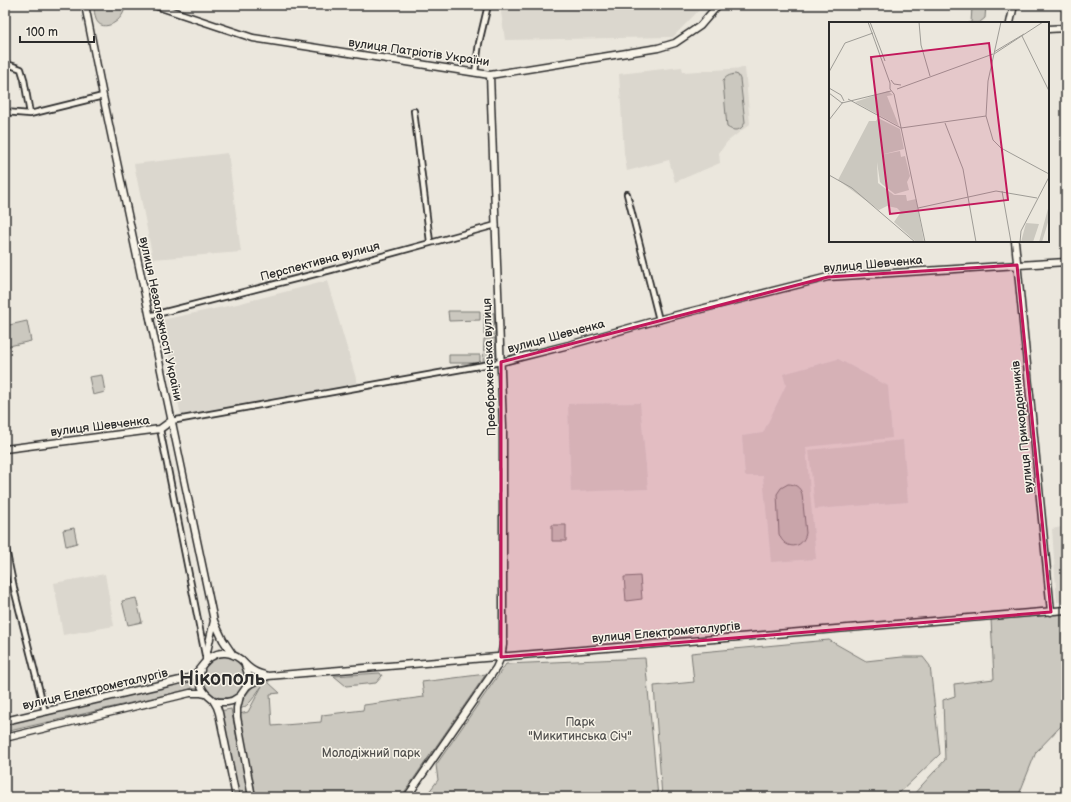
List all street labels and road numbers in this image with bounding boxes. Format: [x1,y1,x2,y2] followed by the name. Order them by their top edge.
[348,35,490,70] street label: вулиця Патріотів України
[136,236,185,403] street label: вулиця Незалежності України
[259,238,382,285] street label: Перспективна вулиця
[823,253,923,276] street label: вулиця Шевченка
[480,297,499,436] street label: Преображенська вулиця
[506,316,606,357] street label: вулиця Шевченка
[1008,359,1037,494] street label: вулиця Прикордонників
[50,413,151,440] street label: вулиця Шевченка
[591,618,741,646] street label: вулиця Електрометалургів
[21,665,170,714] street label: вулиця Електрометалургів

